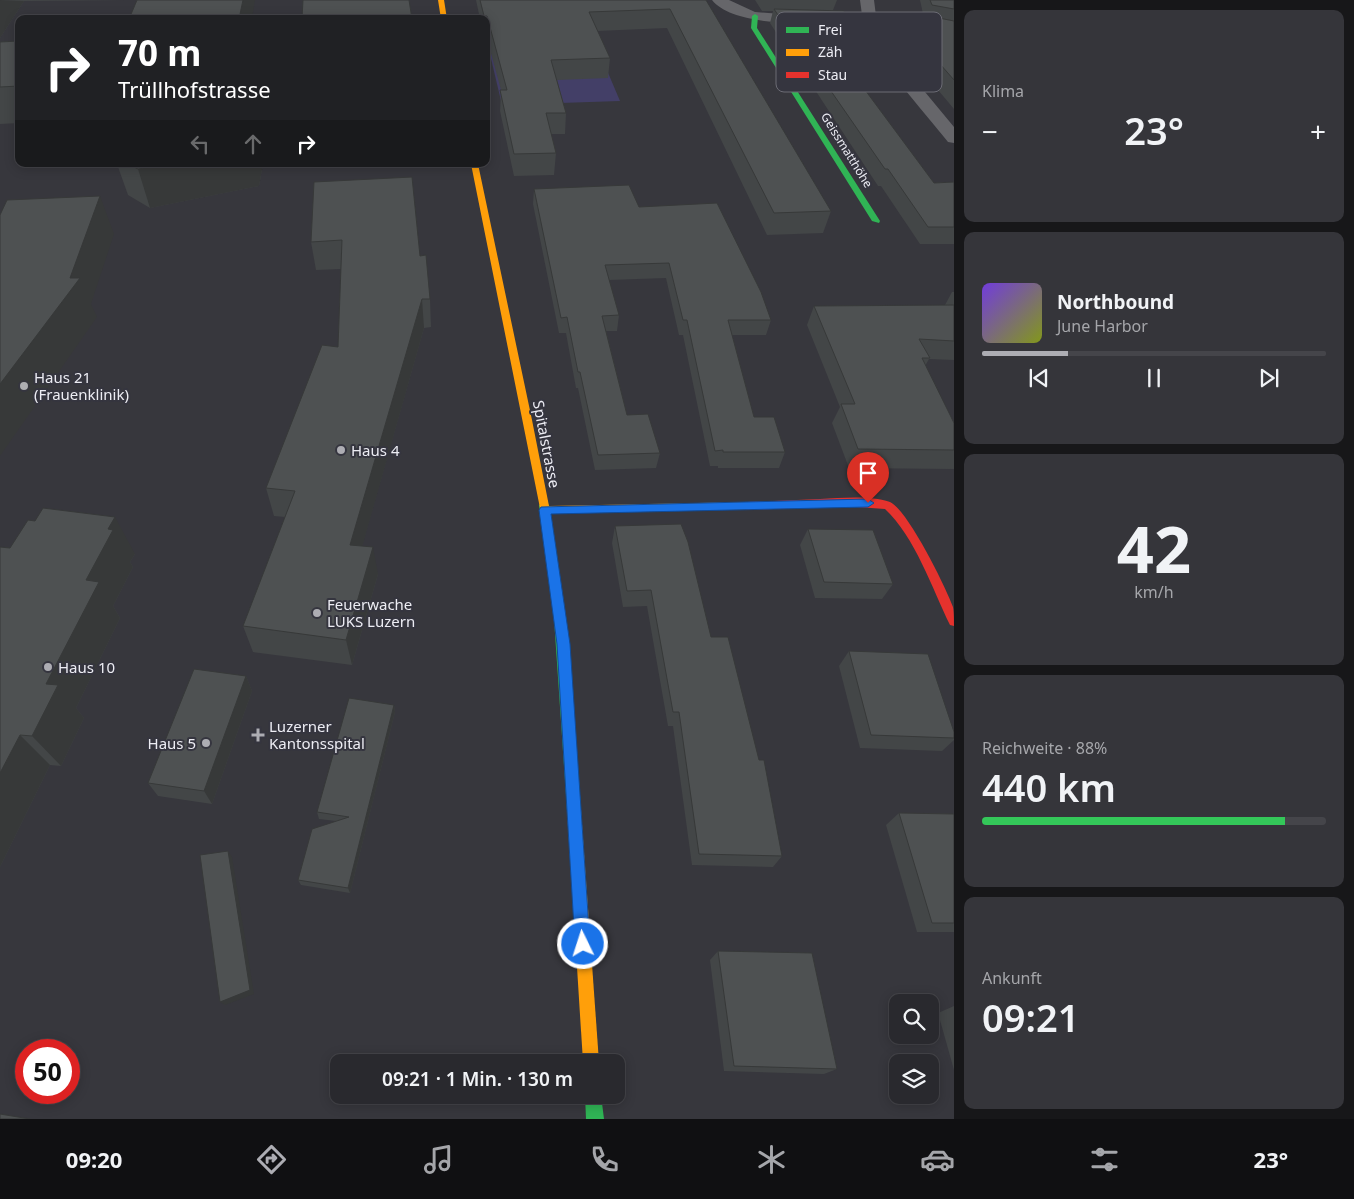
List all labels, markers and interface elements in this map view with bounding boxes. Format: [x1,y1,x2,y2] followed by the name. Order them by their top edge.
[776,12,942,92] legend
[818,20,842,39] text: Frei
[118,29,201,76] text: 70 m
[35,35,100,100] icon: right
[818,42,843,61] text: Zäh
[818,65,847,84] text: Stau
[118,74,271,104] text: Trüllhofstrasse
[982,80,1024,102] text: Klima
[1124,104,1184,156] text: 23°
[817,109,877,191] street label: Geissmatthöhe
[982,112,998,150] text: −
[1310,112,1326,150] text: +
[186,130,214,158] icon: left
[239,130,267,158] icon: ahead
[292,130,320,158] icon: right
[1057,289,1174,315] text: Northbound
[1057,315,1148,337] text: June Harbor
[1025,364,1053,392] icon: previous
[1140,364,1168,392] icon: pause
[1255,364,1283,392] icon: next
[34,367,129,404] place label: Haus 21 (Frauenklinik)
[18,380,30,392] marker: Haus 21 (Frauenklinik)
[529,399,565,489] street label: Spitalstrasse
[351,440,400,460] place label: Haus 4
[335,444,347,456] marker: Haus 4
[847,452,889,503] pin
[854,459,882,487] icon: arrive
[1117,504,1191,592] text: 42
[1134,581,1174,603] text: km/h
[327,594,415,631] place label: Feuerwache LUKS Luzern
[311,607,323,619] marker: Feuerwache LUKS Luzern
[58,657,115,677] place label: Haus 10
[42,661,54,673] marker: Haus 10
[269,716,365,753] place label: Luzerner Kantonsspital
[251,728,265,742] marker: Luzerner Kantonsspital
[148,733,196,753] place label: Haus 5
[200,737,212,749] marker: Haus 5
[982,737,1107,759] text: Reichweite · 88%
[982,761,1116,813] text: 440 km
[556,917,608,969] position arrow
[982,967,1042,989] text: Ankunft
[982,991,1079,1043] text: 09:21
[889,994,939,1104] map controls
[889,994,939,1044] button: search
[15,1039,80,1104] speed limit sign: 50
[889,1054,939,1104] button: layers
[382,1066,573,1092] text: 09:21 · 1 Min. · 130 m
[254,1142,289,1177] icon: directions
[421,1142,456,1177] icon: music
[587,1142,622,1177] icon: phone
[754,1142,789,1177] icon: climate
[920,1142,955,1177] icon: car
[1087,1142,1122,1177] icon: filters
[66,1144,122,1174] text: 09:20
[1254,1144,1288,1174] text: 23°

